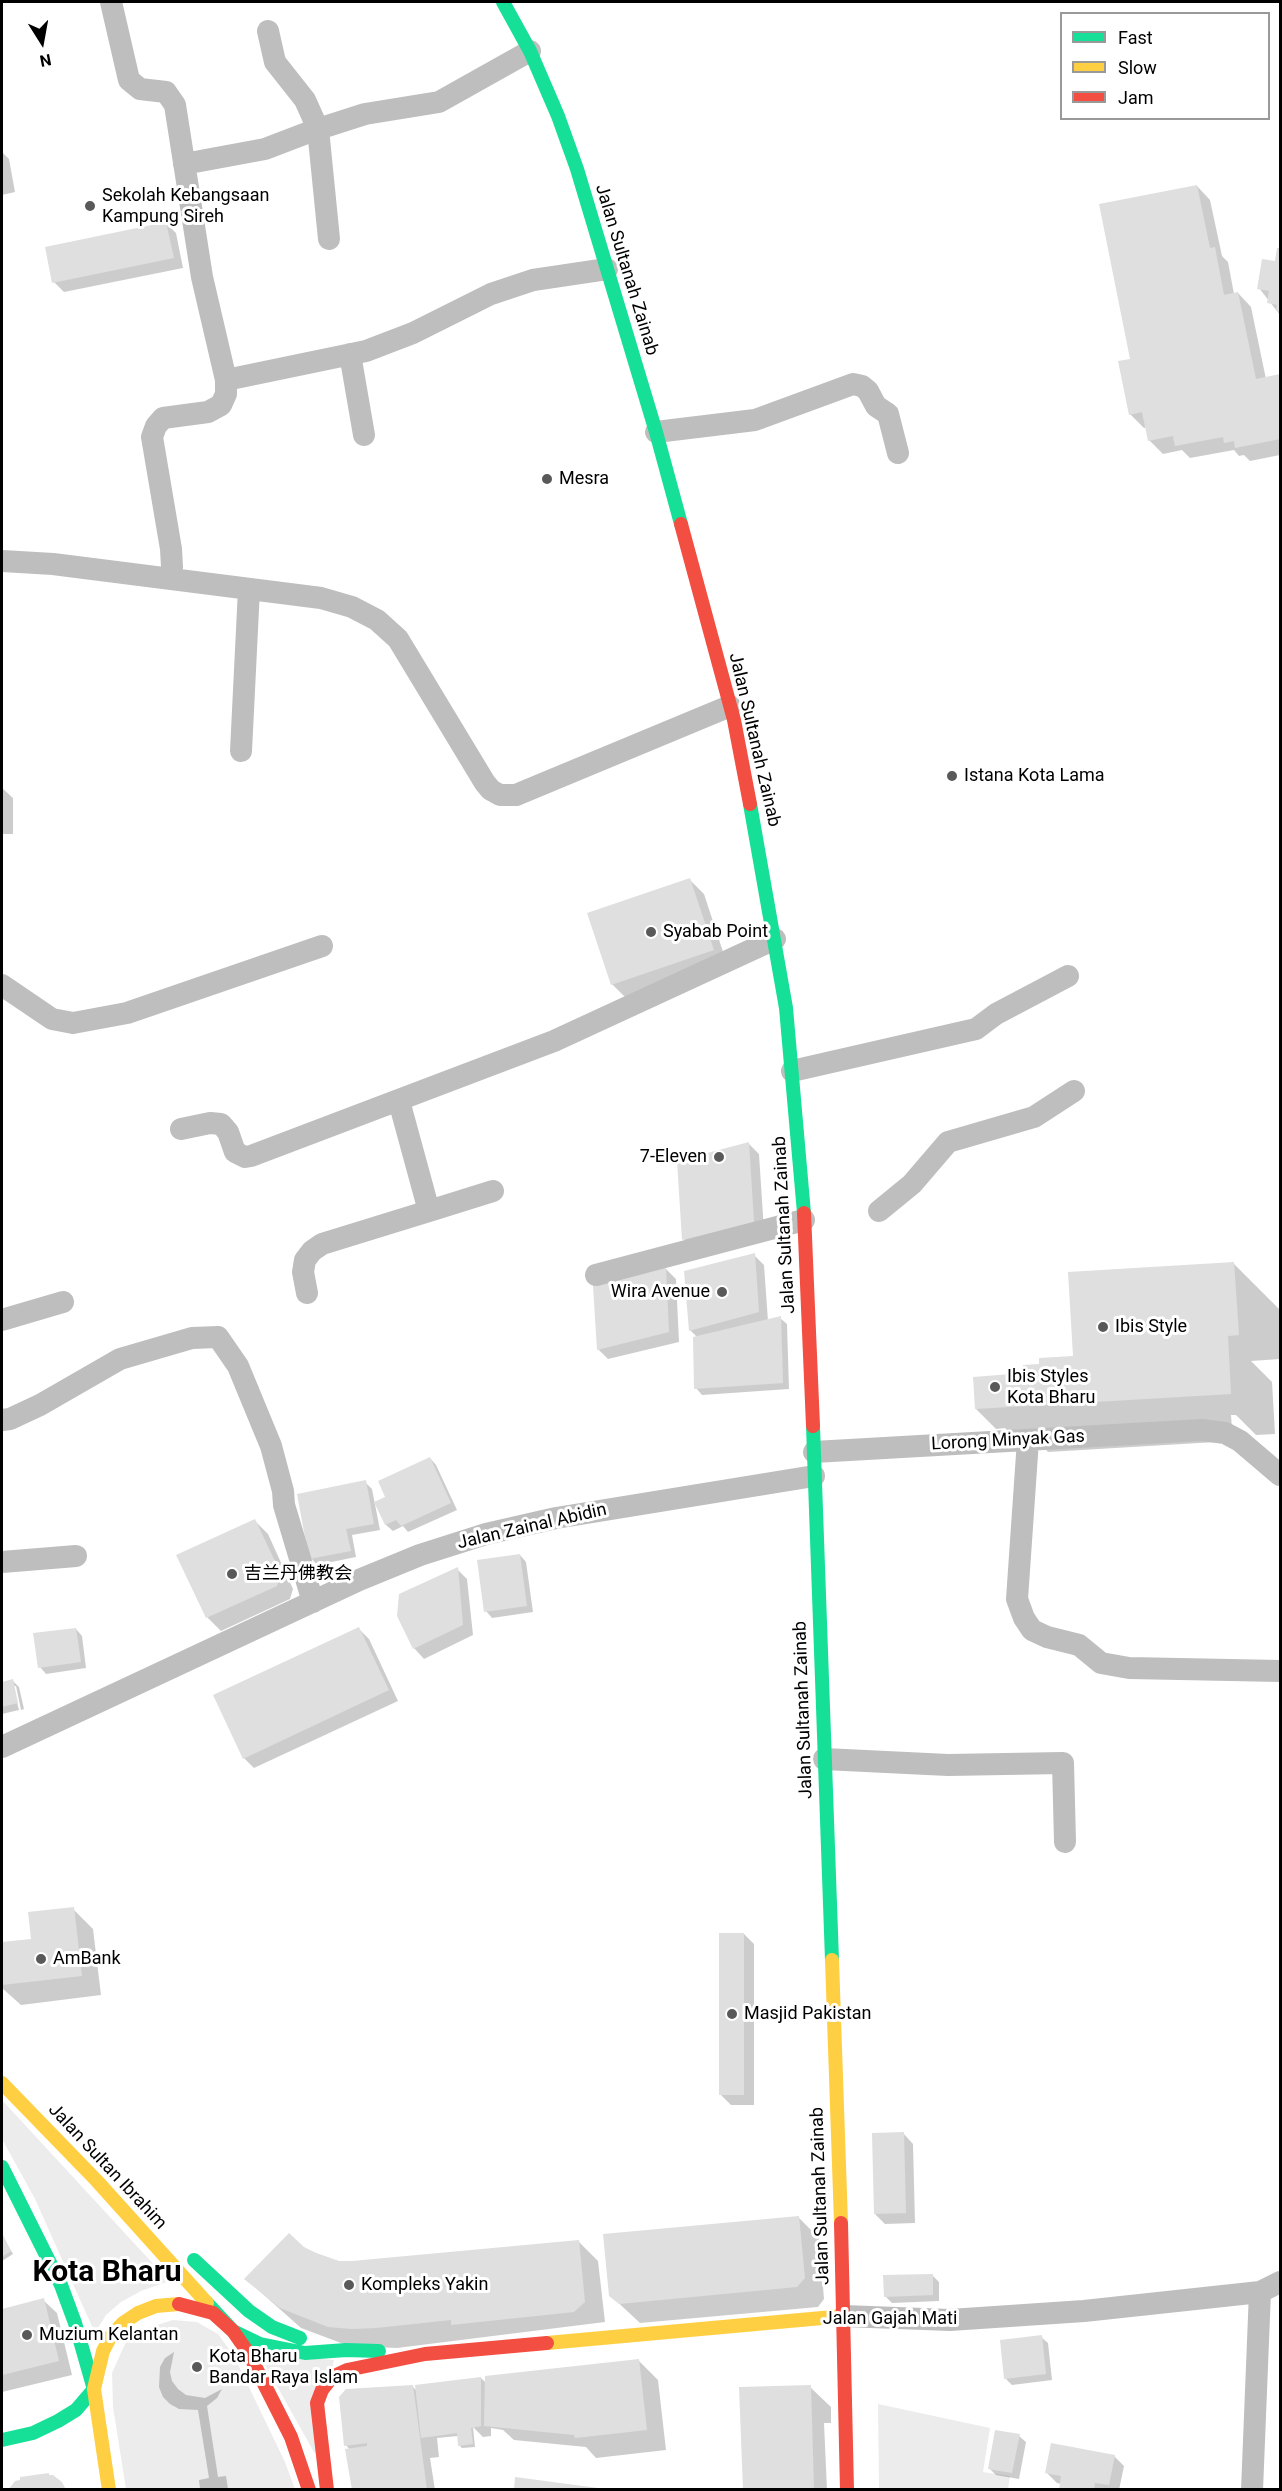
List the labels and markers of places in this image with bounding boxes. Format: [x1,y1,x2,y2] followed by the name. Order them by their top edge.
[102,185,270,228] place label: Sekolah Kebangsaan Kampung Sireh
[83,199,97,213] marker: Sekolah Kebangsaan Kampung Sireh
[559,468,609,490] place label: Mesra
[540,472,554,486] marker: Mesra
[964,765,1105,787] place label: Istana Kota Lama
[945,769,959,783] marker: Istana Kota Lama
[663,921,768,943] place label: Syabab Point
[644,925,658,939] marker: Syabab Point
[640,1146,707,1168] place label: 7-Eleven
[712,1150,726,1164] marker: 7-Eleven
[611,1281,710,1303] place label: Wira Avenue
[715,1285,729,1299] marker: Wira Avenue
[1115,1316,1187,1338] place label: Ibis Style
[1096,1320,1110,1334] marker: Ibis Style
[1007,1366,1095,1408] place label: Ibis Styles Kota Bharu
[988,1380,1002,1394] marker: Ibis Styles Kota Bharu
[244,1563,352,1585] place label: 吉兰丹佛教会
[225,1567,239,1581] marker: 吉兰丹佛教会
[53,1948,121,1970] place label: AmBank
[34,1952,48,1966] marker: AmBank
[744,2003,872,2025] place label: Masjid Pakistan
[725,2007,739,2021] marker: Masjid Pakistan
[361,2274,488,2296] place label: Kompleks Yakin
[342,2278,356,2292] marker: Kompleks Yakin
[39,2324,178,2346] place label: Muzium Kelantan
[20,2328,34,2342] marker: Muzium Kelantan
[209,2346,358,2388] place label: Kota Bharu Bandar Raya Islam
[190,2360,204,2374] marker: Kota Bharu Bandar Raya Islam

